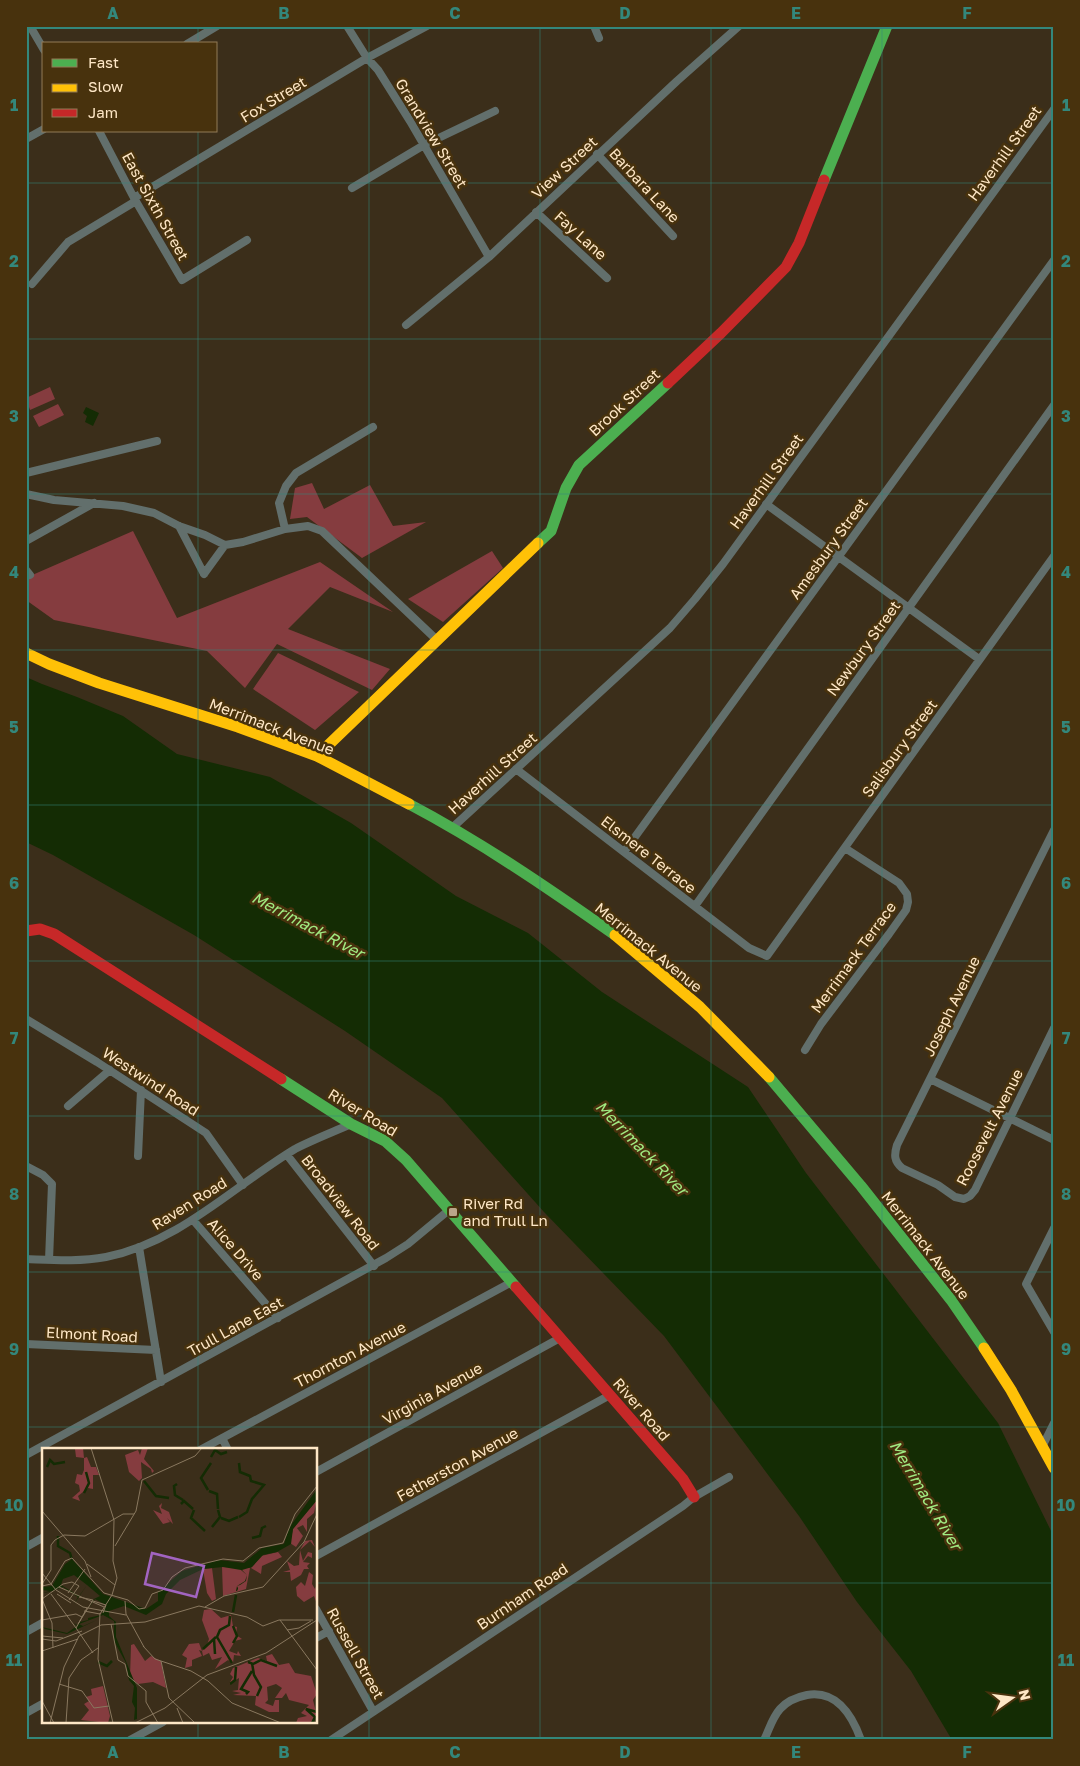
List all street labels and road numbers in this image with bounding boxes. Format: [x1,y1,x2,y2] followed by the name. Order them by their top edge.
[237,72,309,126] street label: Fox Street
[392,75,472,191] street label: Grandview Street
[963,102,1045,204] street label: Haverhill Street
[528,132,600,202] street label: View Street
[606,144,684,226] street label: Barbara Lane
[119,149,193,263] street label: East Sixth Street
[551,207,611,263] street label: Fay Lane
[585,365,663,439] street label: Brook Street
[725,430,807,532] street label: Haverhill Street
[785,494,871,602] street label: Amesbury Street
[822,597,904,699] street label: Newbury Street
[207,694,337,758] street label: Merrimack Avenue
[858,696,940,800] street label: Salisbury Street
[444,728,540,818] street label: Haverhill Street
[598,811,700,897] street label: Elsmere Terrace
[592,898,706,996] street label: Merrimack Avenue
[807,898,900,1016] street label: Merrimack Terrace
[919,953,983,1059] street label: Joseph Avenue
[99,1043,203,1119] street label: Westwind Road
[952,1065,1026,1188] street label: Roosevelt Avenue
[325,1084,401,1140] street label: River Road
[298,1151,384,1253] street label: Broadview Road
[148,1173,230,1233] street label: Raven Road
[878,1187,974,1303] street label: Merrimack Avenue
[204,1214,268,1284] street label: Alice Drive
[184,1292,286,1360] street label: Trull Lane East
[291,1317,409,1391] street label: Thornton Avenue
[46,1323,138,1345] street label: Elmont Road
[379,1358,485,1428] street label: Virginia Avenue
[610,1374,674,1444] street label: River Road
[393,1423,521,1505] street label: Fetherston Avenue
[473,1559,571,1633] street label: Burnham Road
[324,1604,388,1702] street label: Russell Street

